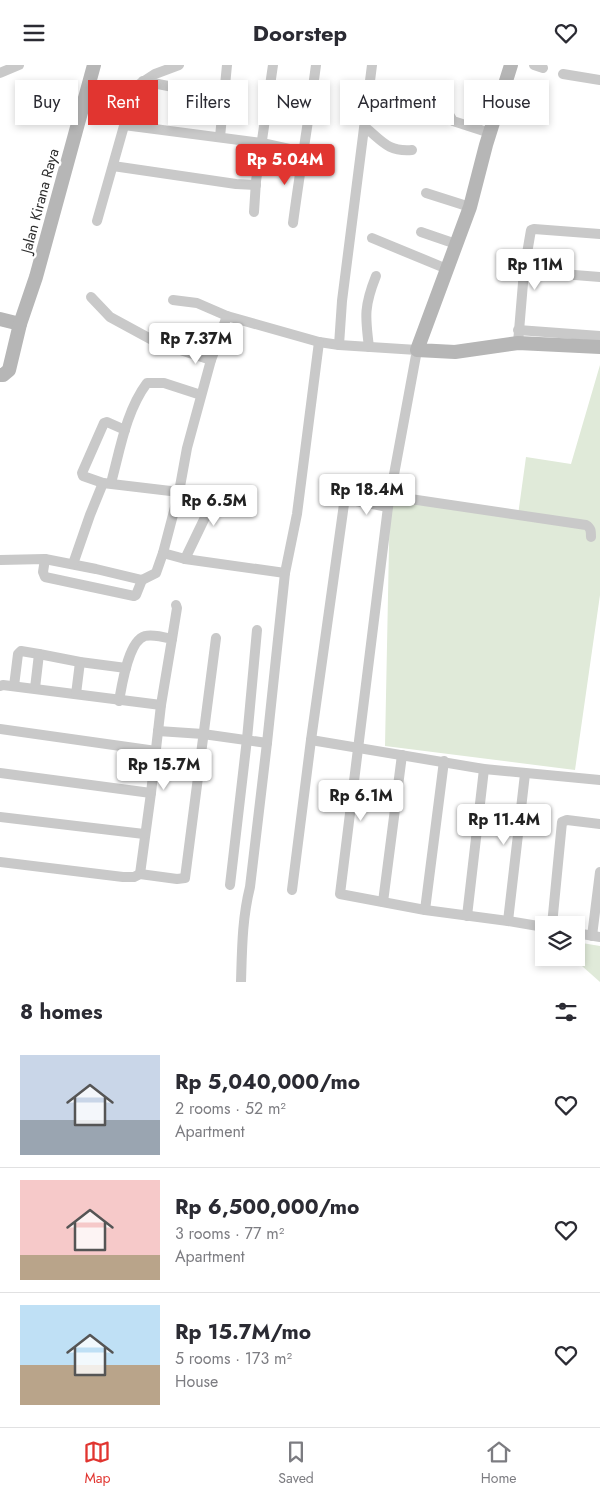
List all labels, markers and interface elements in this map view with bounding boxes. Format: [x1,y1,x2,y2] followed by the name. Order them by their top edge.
[253,17,347,49] text: Doorstep
[20,19,48,47] icon: menu
[552,19,580,47] icon: heart
[15,80,78,125] chip: Buy
[88,80,158,125] chip: Rent
[168,80,248,125] chip: Filters
[258,80,330,125] chip: New
[340,80,454,125] chip: Apartment
[464,80,549,125] chip: House
[233,143,337,186] pin: Rp 5.04M
[15,146,65,258] street label: Jalan Kirana Raya
[247,148,323,171] text: Rp 5.04M
[494,249,576,291] pin: Rp 11M
[507,253,563,276] text: Rp 11M
[144,323,248,365] pin: Rp 7.37M
[160,327,232,350] text: Rp 7.37M
[315,473,419,516] pin: Rp 18.4M
[330,478,404,501] text: Rp 18.4M
[168,485,260,527] pin: Rp 6.5M
[181,489,247,512] text: Rp 6.5M
[112,749,216,791] pin: Rp 15.7M
[128,753,200,776] text: Rp 15.7M
[315,779,407,822] pin: Rp 6.1M
[329,784,393,807] text: Rp 6.1M
[452,803,556,846] pin: Rp 11.4M
[468,808,540,831] text: Rp 11.4M
[535,916,585,966] map controls
[535,916,585,966] button: layers
[20,997,103,1027] text: 8 homes
[552,998,580,1026] icon: filters
[175,1067,360,1097] text: Rp 5,040,000/mo
[60,1075,120,1135] icon: home
[552,1091,580,1119] icon: heart
[175,1097,286,1120] text: 2 rooms · 52 m²
[175,1120,245,1143] text: Apartment
[175,1192,359,1222] text: Rp 6,500,000/mo
[60,1200,120,1260] icon: home
[552,1216,580,1244] icon: heart
[175,1222,284,1245] text: 3 rooms · 77 m²
[175,1245,245,1268] text: Apartment
[175,1317,311,1347] text: Rp 15.7M/mo
[60,1325,120,1385] icon: home
[552,1341,580,1369] icon: heart
[175,1347,292,1370] text: 5 rooms · 173 m²
[175,1370,218,1393] text: House
[83,1438,111,1488] tab: Map
[278,1438,314,1488] tab: Saved
[481,1438,517,1488] tab: Home

